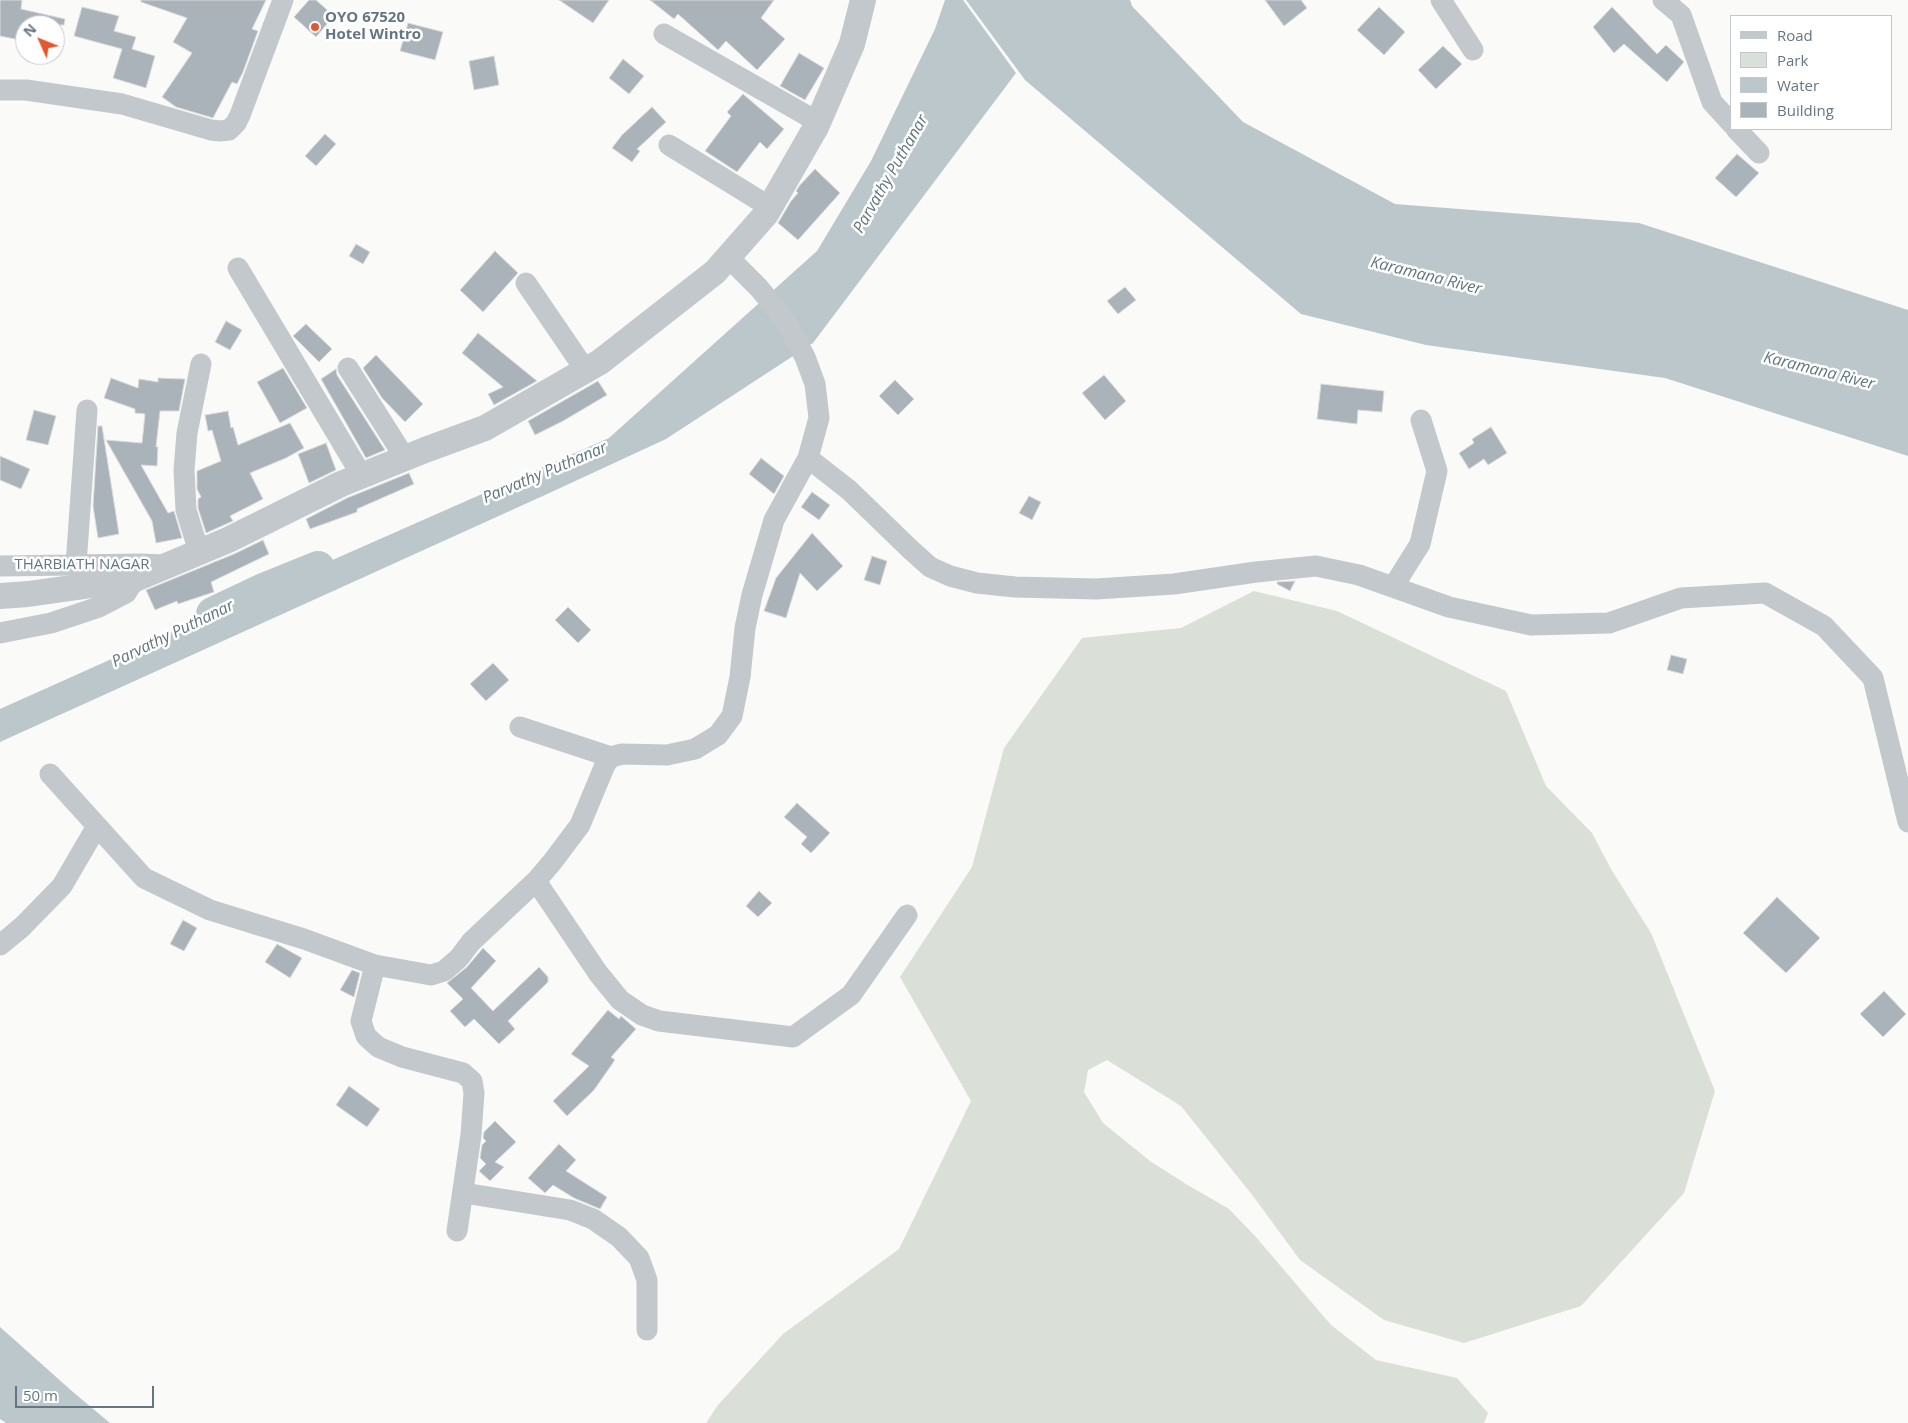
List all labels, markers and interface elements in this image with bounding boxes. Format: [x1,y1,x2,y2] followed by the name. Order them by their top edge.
[325,9,421,44] place label: OYO 67520 Hotel Wintro
[15,15,65,65] north arrow
[1730,15,1893,130] legend
[19,19,40,41] text: N
[309,21,321,33] marker: OYO 67520 Hotel Wintro
[1777,25,1813,45] text: Road
[1777,50,1808,70] text: Park
[1777,75,1819,95] text: Water
[1777,100,1834,120] text: Building
[849,112,933,236] water label: Parvathy Puthanar
[1369,253,1483,299] water label: Karamana River
[1762,348,1876,394] water label: Karamana River
[480,438,610,508] water label: Parvathy Puthanar
[14,556,150,574] street label: THARBIATH NAGAR
[109,596,237,672] water label: Parvathy Puthanar
[18,1376,156,1408] scale bar
[23,1385,58,1405] text: 50 m

